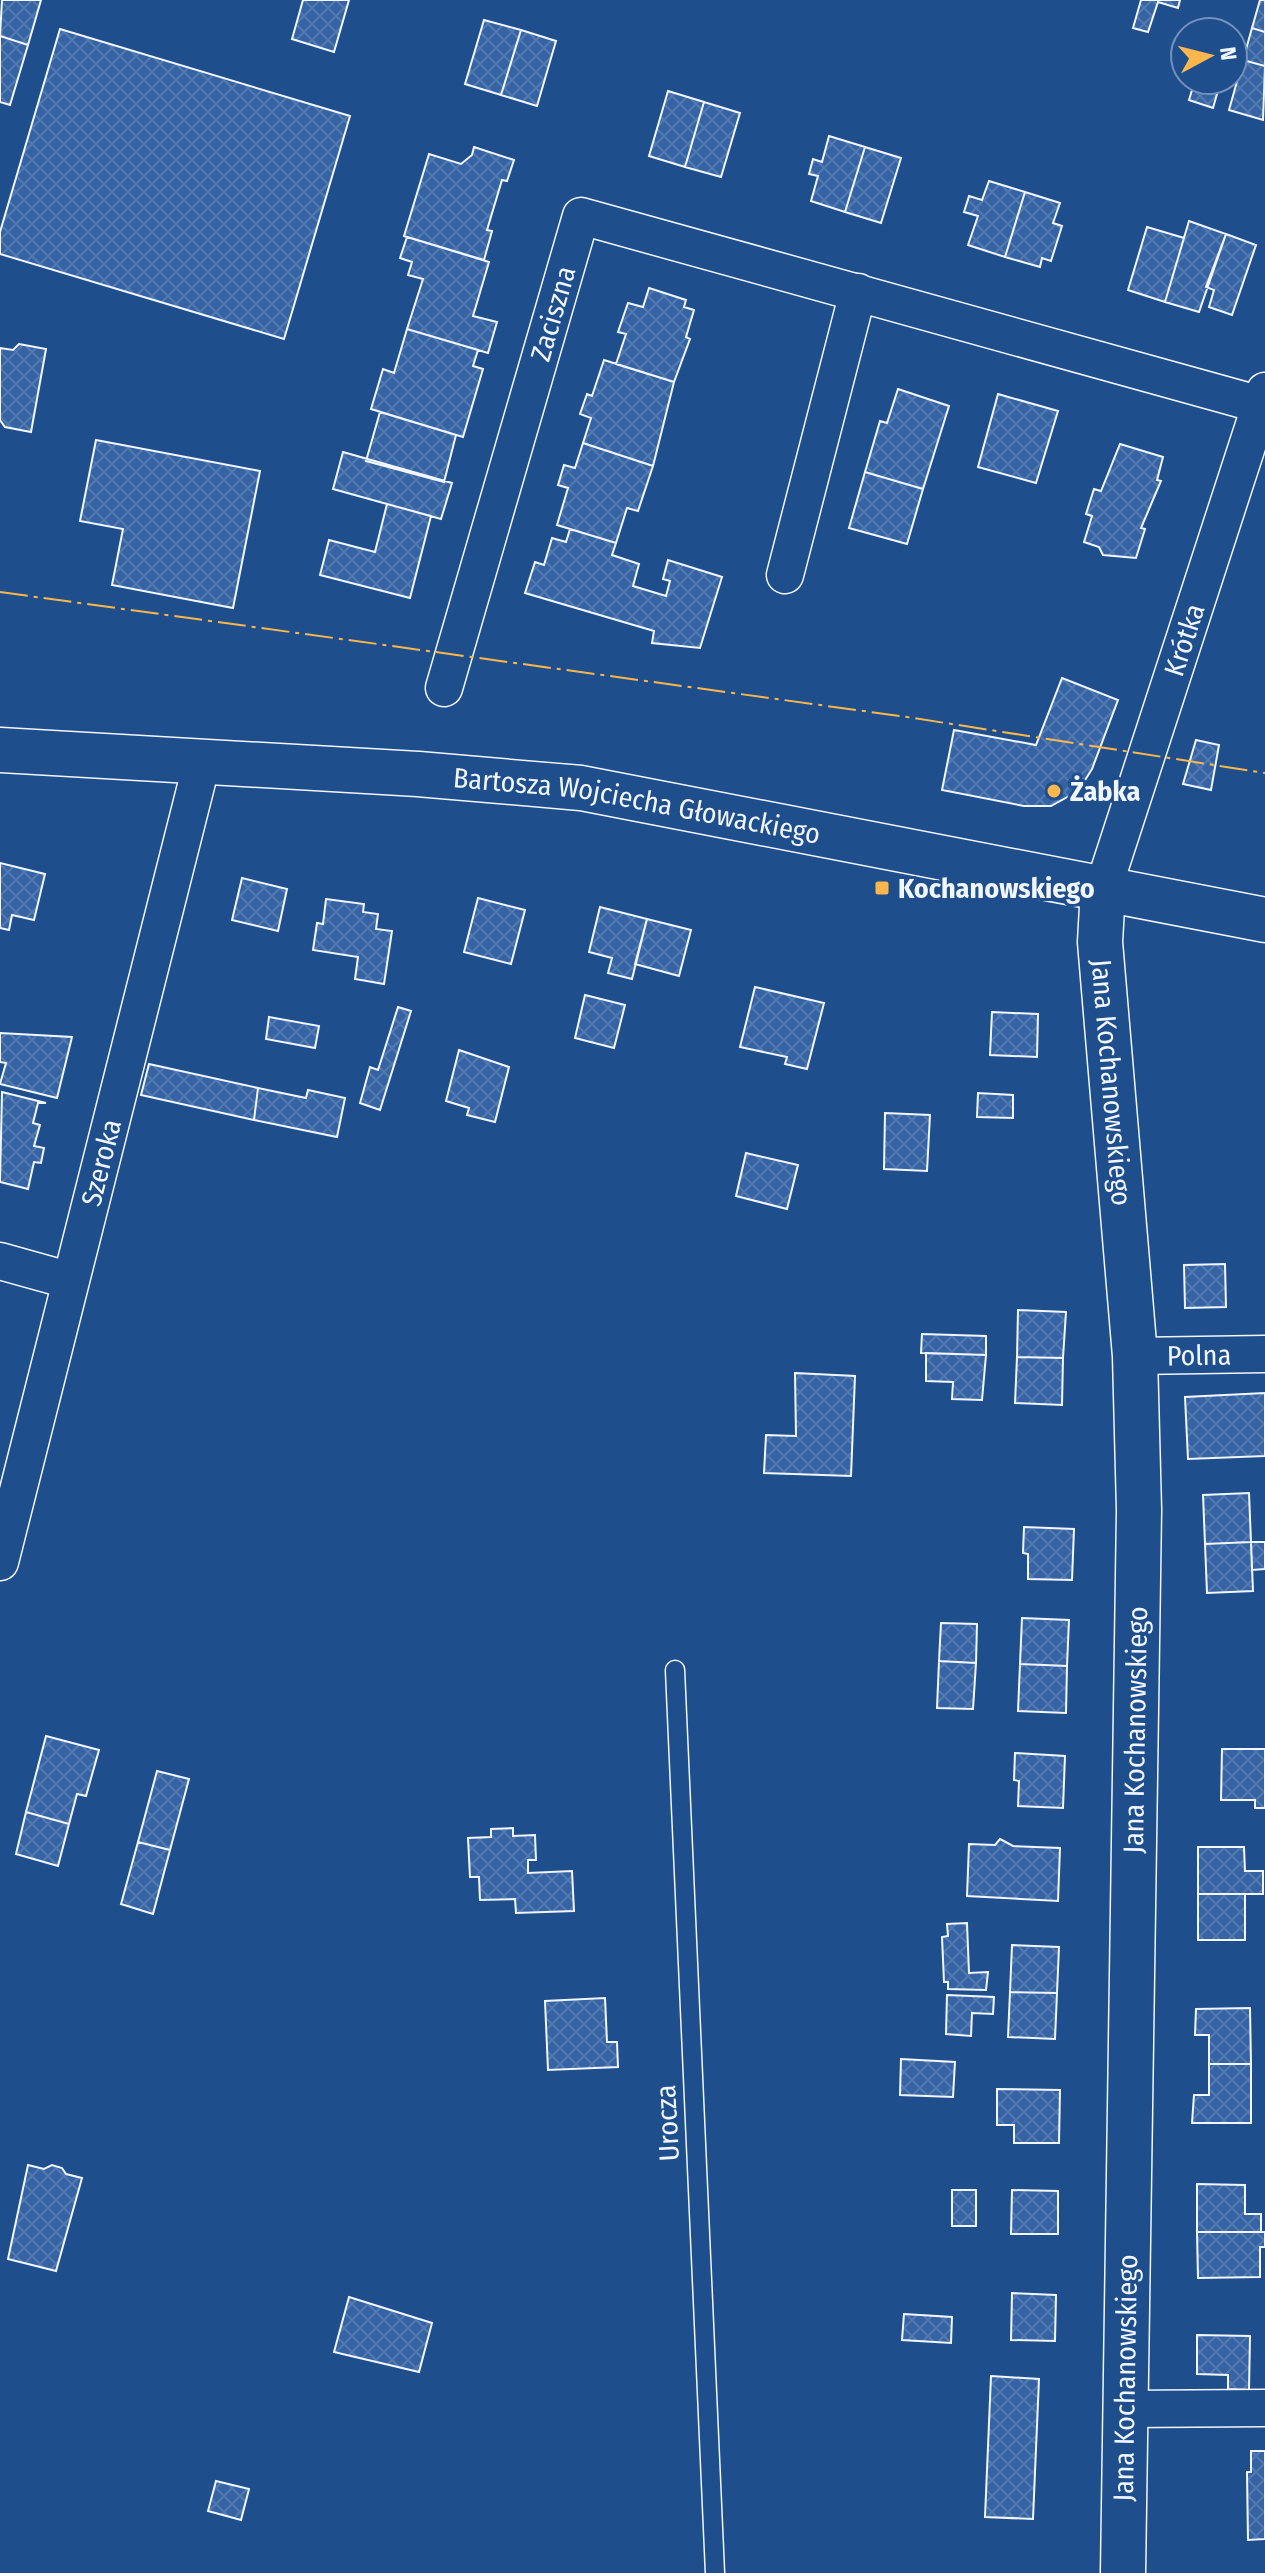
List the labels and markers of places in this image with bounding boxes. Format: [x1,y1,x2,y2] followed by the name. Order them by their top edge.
[1070,775,1140,808] place label: Żabka
[1045,782,1063,800] marker: Żabka
[898,872,1095,905] place label: Kochanowskiego
[873,879,891,897] marker: Kochanowskiego

